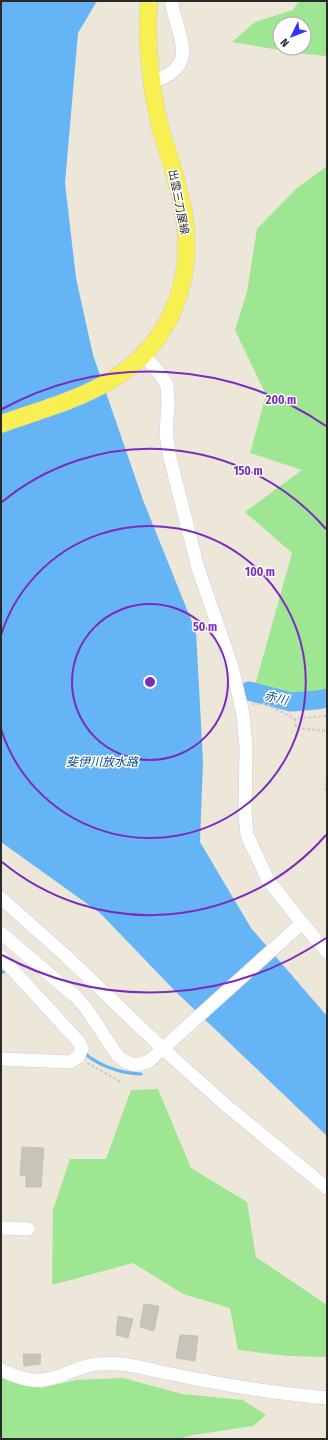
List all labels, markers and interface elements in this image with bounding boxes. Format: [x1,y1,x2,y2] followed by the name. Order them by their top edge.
[272,16,312,56] north arrow
[278,36,292,49] text: N
[166,168,191,236] street label: 出雲三刀屋線
[265,393,296,407] text: 200 m
[233,464,263,478] text: 150 m
[245,565,275,579] text: 100 m
[193,620,217,634] text: 50 m
[143,675,157,689] centre of rings
[263,688,291,708] water label: 赤川
[66,755,139,769] water label: 斐伊川放水路

